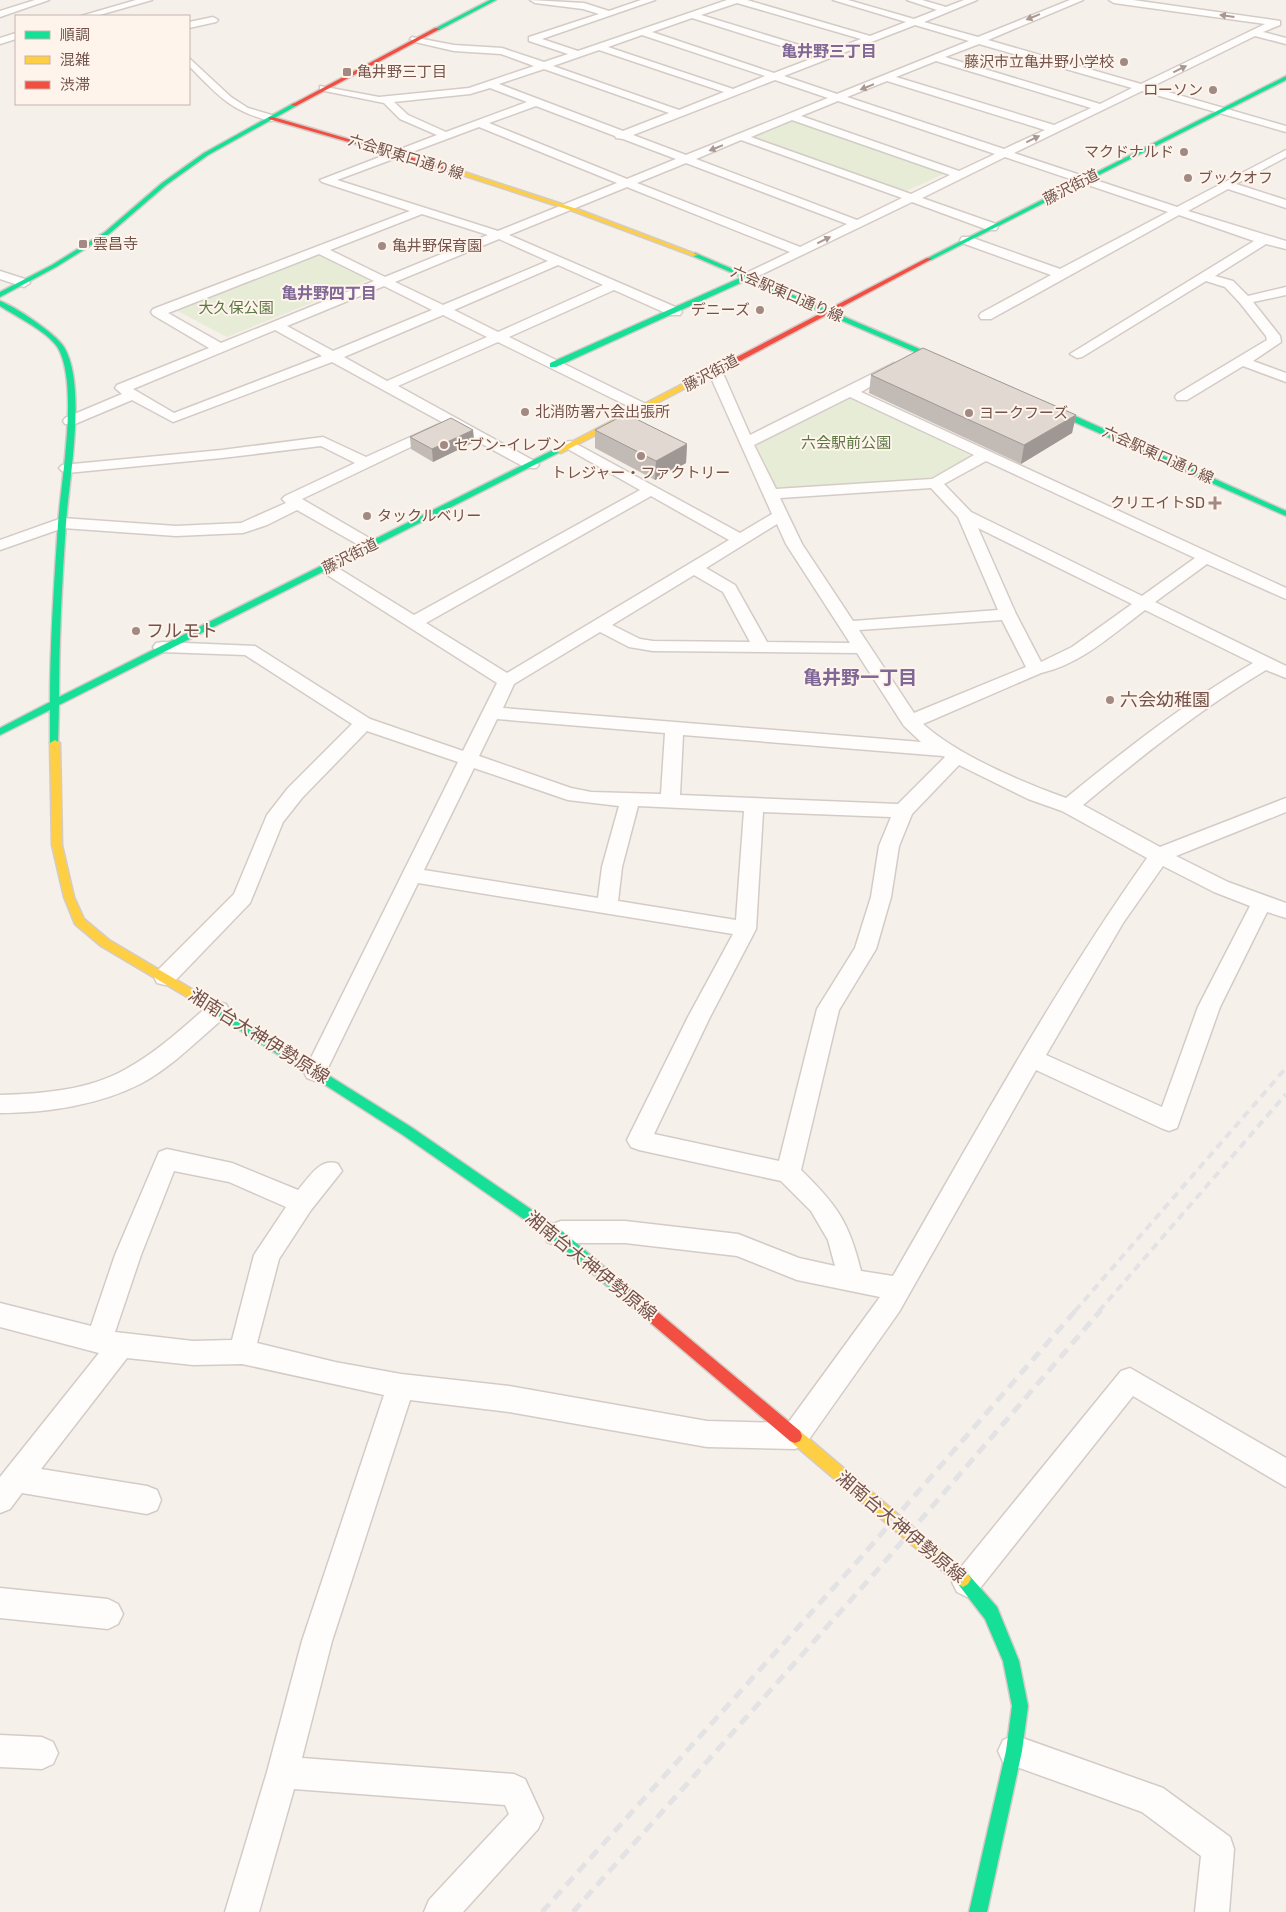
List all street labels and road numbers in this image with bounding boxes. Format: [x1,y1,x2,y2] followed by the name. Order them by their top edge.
[346,131,466,183] street label: 六会駅東口通り線
[1040,165,1102,209] street label: 藤沢街道
[728,262,846,326] street label: 六会駅東口通り線
[680,351,742,395] street label: 藤沢街道
[1100,422,1216,488] street label: 六会駅東口通り線
[319,534,381,578] street label: 藤沢街道
[184,984,334,1088] street label: 湘南台大神伊勢原線
[521,1206,661,1326] street label: 湘南台大神伊勢原線
[832,1467,970,1587] street label: 湘南台大神伊勢原線

